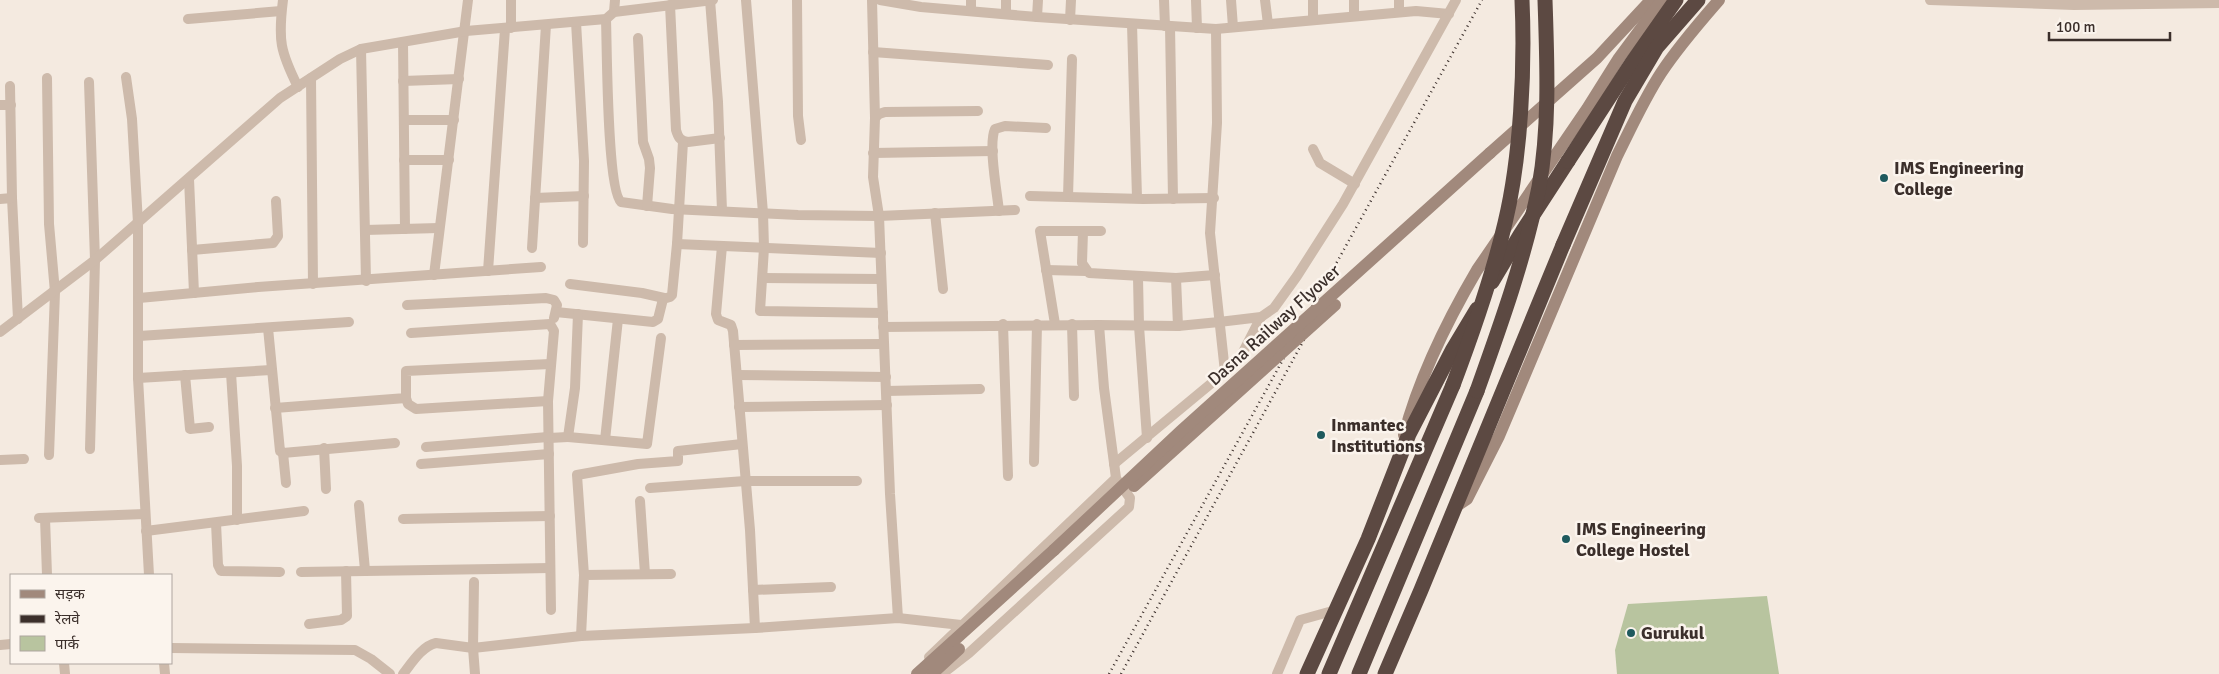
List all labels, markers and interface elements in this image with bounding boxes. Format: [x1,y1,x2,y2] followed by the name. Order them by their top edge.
[2049,10,2170,42] scale bar
[2056,18,2096,36] text: 100 m
[1894,157,2024,200] place label: IMS Engineering College
[1878,172,1890,184] marker: IMS Engineering College
[1203,259,1345,390] street label: Dasna Railway Flyover
[1331,414,1423,457] place label: Inmantec Institutions
[1315,429,1327,441] marker: Inmantec Institutions
[1576,518,1706,561] place label: IMS Engineering College Hostel
[1560,533,1572,545] marker: IMS Engineering College Hostel
[10,574,172,664] legend
[55,585,85,603] text: सड़क
[54,610,80,628] text: रेलवे
[1641,622,1705,644] place label: Gurukul
[1625,627,1637,639] marker: Gurukul
[55,635,79,653] text: पार्क

